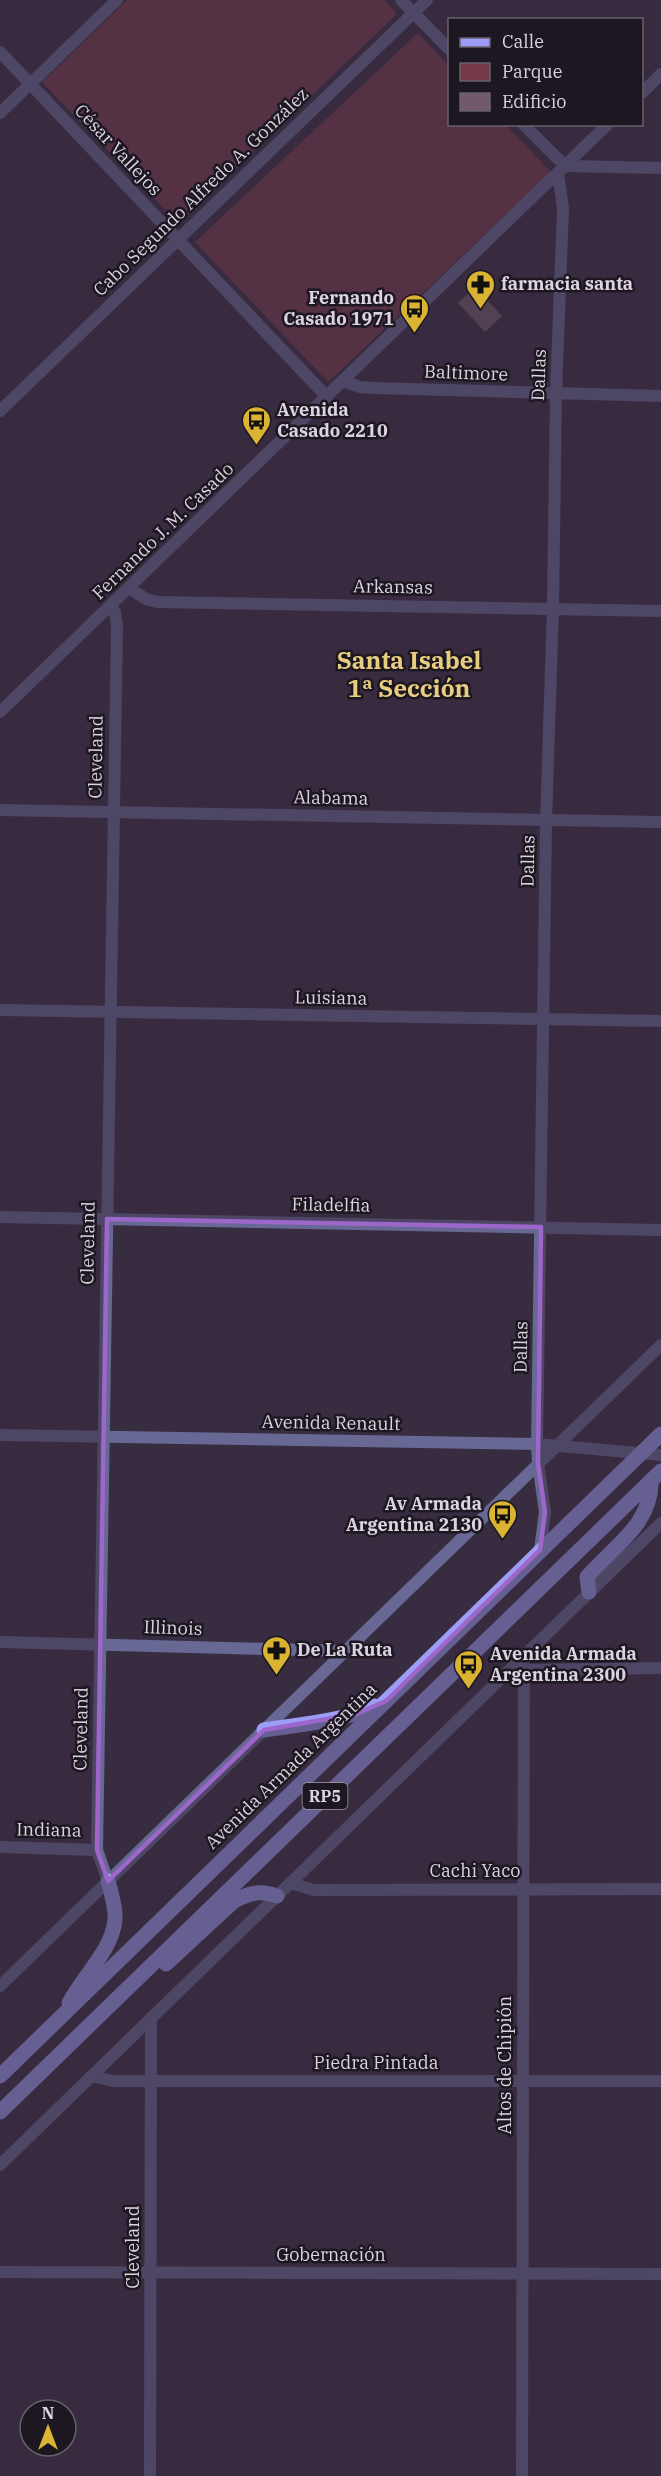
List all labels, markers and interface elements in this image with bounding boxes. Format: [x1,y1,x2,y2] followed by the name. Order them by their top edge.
[448,18,643,126] legend
[502,30,544,53] text: Calle
[502,60,562,83] text: Parque
[88,82,313,301] street label: Cabo Segundo Alfredo A. González
[502,90,566,113] text: Edificio
[70,99,167,200] street label: César Vallejos
[464,268,496,310] pharmacy icon: farmacia santa
[501,272,633,295] place label: farmacia santa
[283,286,394,330] place label: Fernando Casado 1971
[399,292,431,334] bus stop icon: Fernando Casado 1971
[526,349,551,401] street label: Dallas
[424,360,509,385] street label: Baltimore
[277,398,388,442] place label: Avenida Casado 2210
[240,404,272,446] bus stop icon: Avenida Casado 2210
[87,457,238,604] street label: Fernando J. M. Casado
[353,574,433,599] street label: Arkansas
[337,644,481,704] district label: Santa Isabel 1ª Sección
[83,715,108,799] street label: Cleveland
[293,785,369,810] street label: Alabama
[516,835,539,887] street label: Dallas
[294,985,368,1010] street label: Luisiana
[291,1192,371,1217] street label: Filadelfia
[75,1201,100,1285] street label: Cleveland
[509,1321,532,1373] street label: Dallas
[261,1410,401,1435] street label: Avenida Renault
[346,1492,482,1536] place label: Av Armada Argentina 2130
[487,1498,519,1540] bus stop icon: Av Armada Argentina 2130
[143,1615,203,1640] street label: Illinois
[260,1634,292,1676] pharmacy icon: De La Ruta
[297,1638,392,1661] place label: De La Ruta
[490,1642,637,1686] place label: Avenida Armada Argentina 2300
[453,1648,485,1690] bus stop icon: Avenida Armada Argentina 2300
[200,1677,381,1854] street label: Avenida Armada Argentina
[68,1687,93,1771] street label: Cleveland
[302,1783,348,1809] road number: RP5
[16,1817,82,1842] street label: Indiana
[430,1859,520,1882] street label: Cachi Yaco
[493,1996,516,2134] street label: Altos de Chipión
[313,2051,439,2074] street label: Piedra Pintada
[121,2205,144,2289] street label: Cleveland
[276,2243,386,2266] street label: Gobernación
[18,2398,78,2458] north arrow
[42,2403,54,2423] text: N

